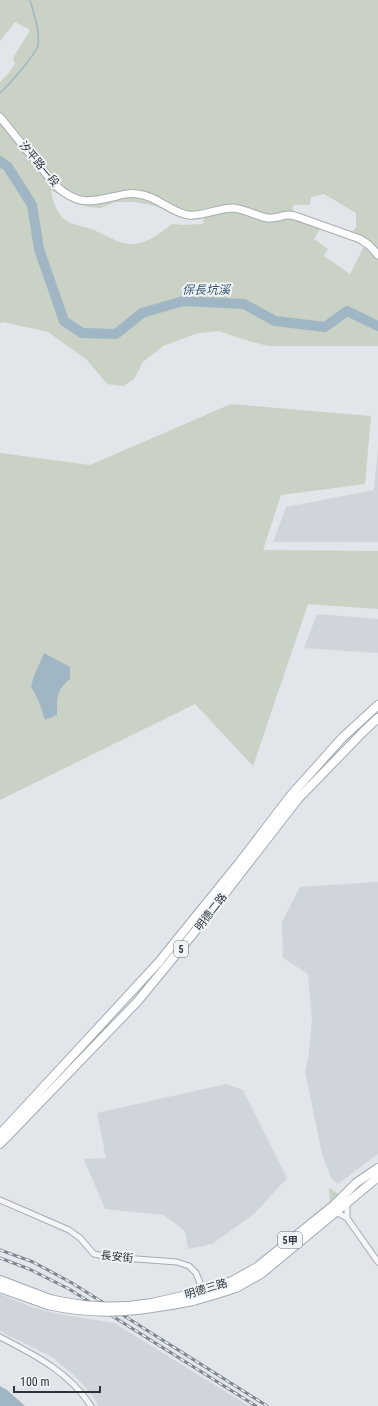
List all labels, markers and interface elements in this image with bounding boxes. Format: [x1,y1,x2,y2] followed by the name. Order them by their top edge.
[16,139,62,189] street label: 汐平路一段
[182,283,232,297] water label: 保長坑溪
[192,891,230,933] street label: 明德二路
[174,941,188,957] road number: 5
[278,1232,302,1248] road number: 5甲
[100,1249,134,1265] street label: 長安街
[183,1276,229,1302] street label: 明德三路
[14,1368,100,1394] scale bar
[20,1375,50,1389] text: 100 m

